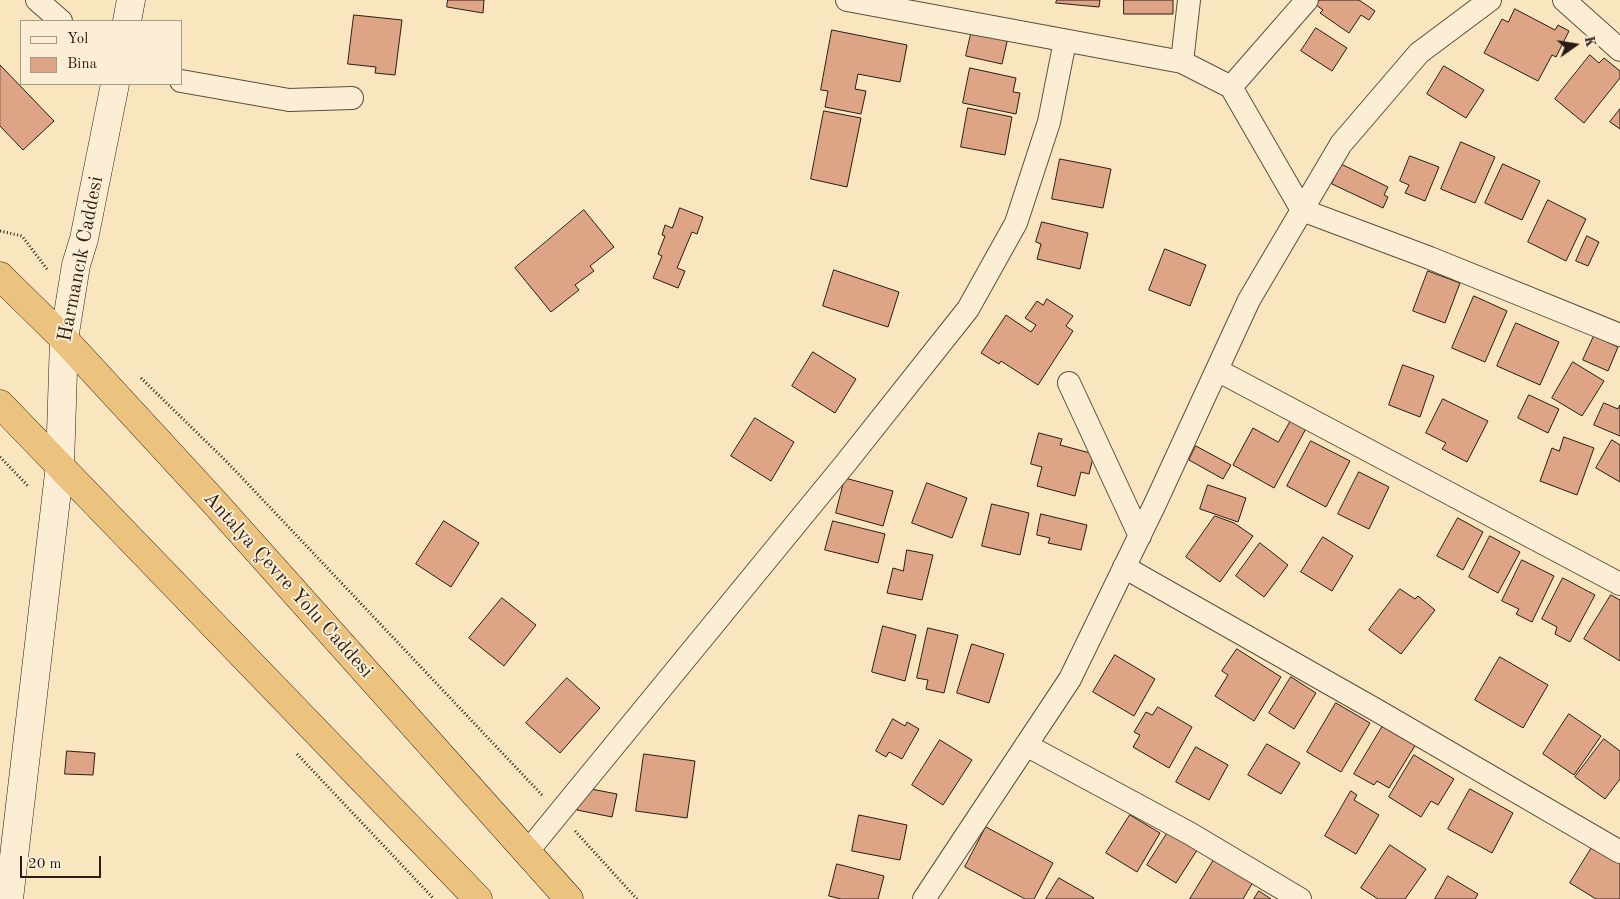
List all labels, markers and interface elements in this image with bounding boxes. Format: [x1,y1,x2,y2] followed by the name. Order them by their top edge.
[20,20,182,85] legend
[1550,20,1600,70] north arrow
[67,32,88,47] text: Yol
[1582,35,1598,48] text: K
[67,57,97,72] text: Bina
[53,174,109,344] street label: Harmancık Caddesi
[198,487,378,683] street label: Antalya Çevre Yolu Caddesi
[22,846,104,878] scale bar
[28,857,62,872] text: 20 m

